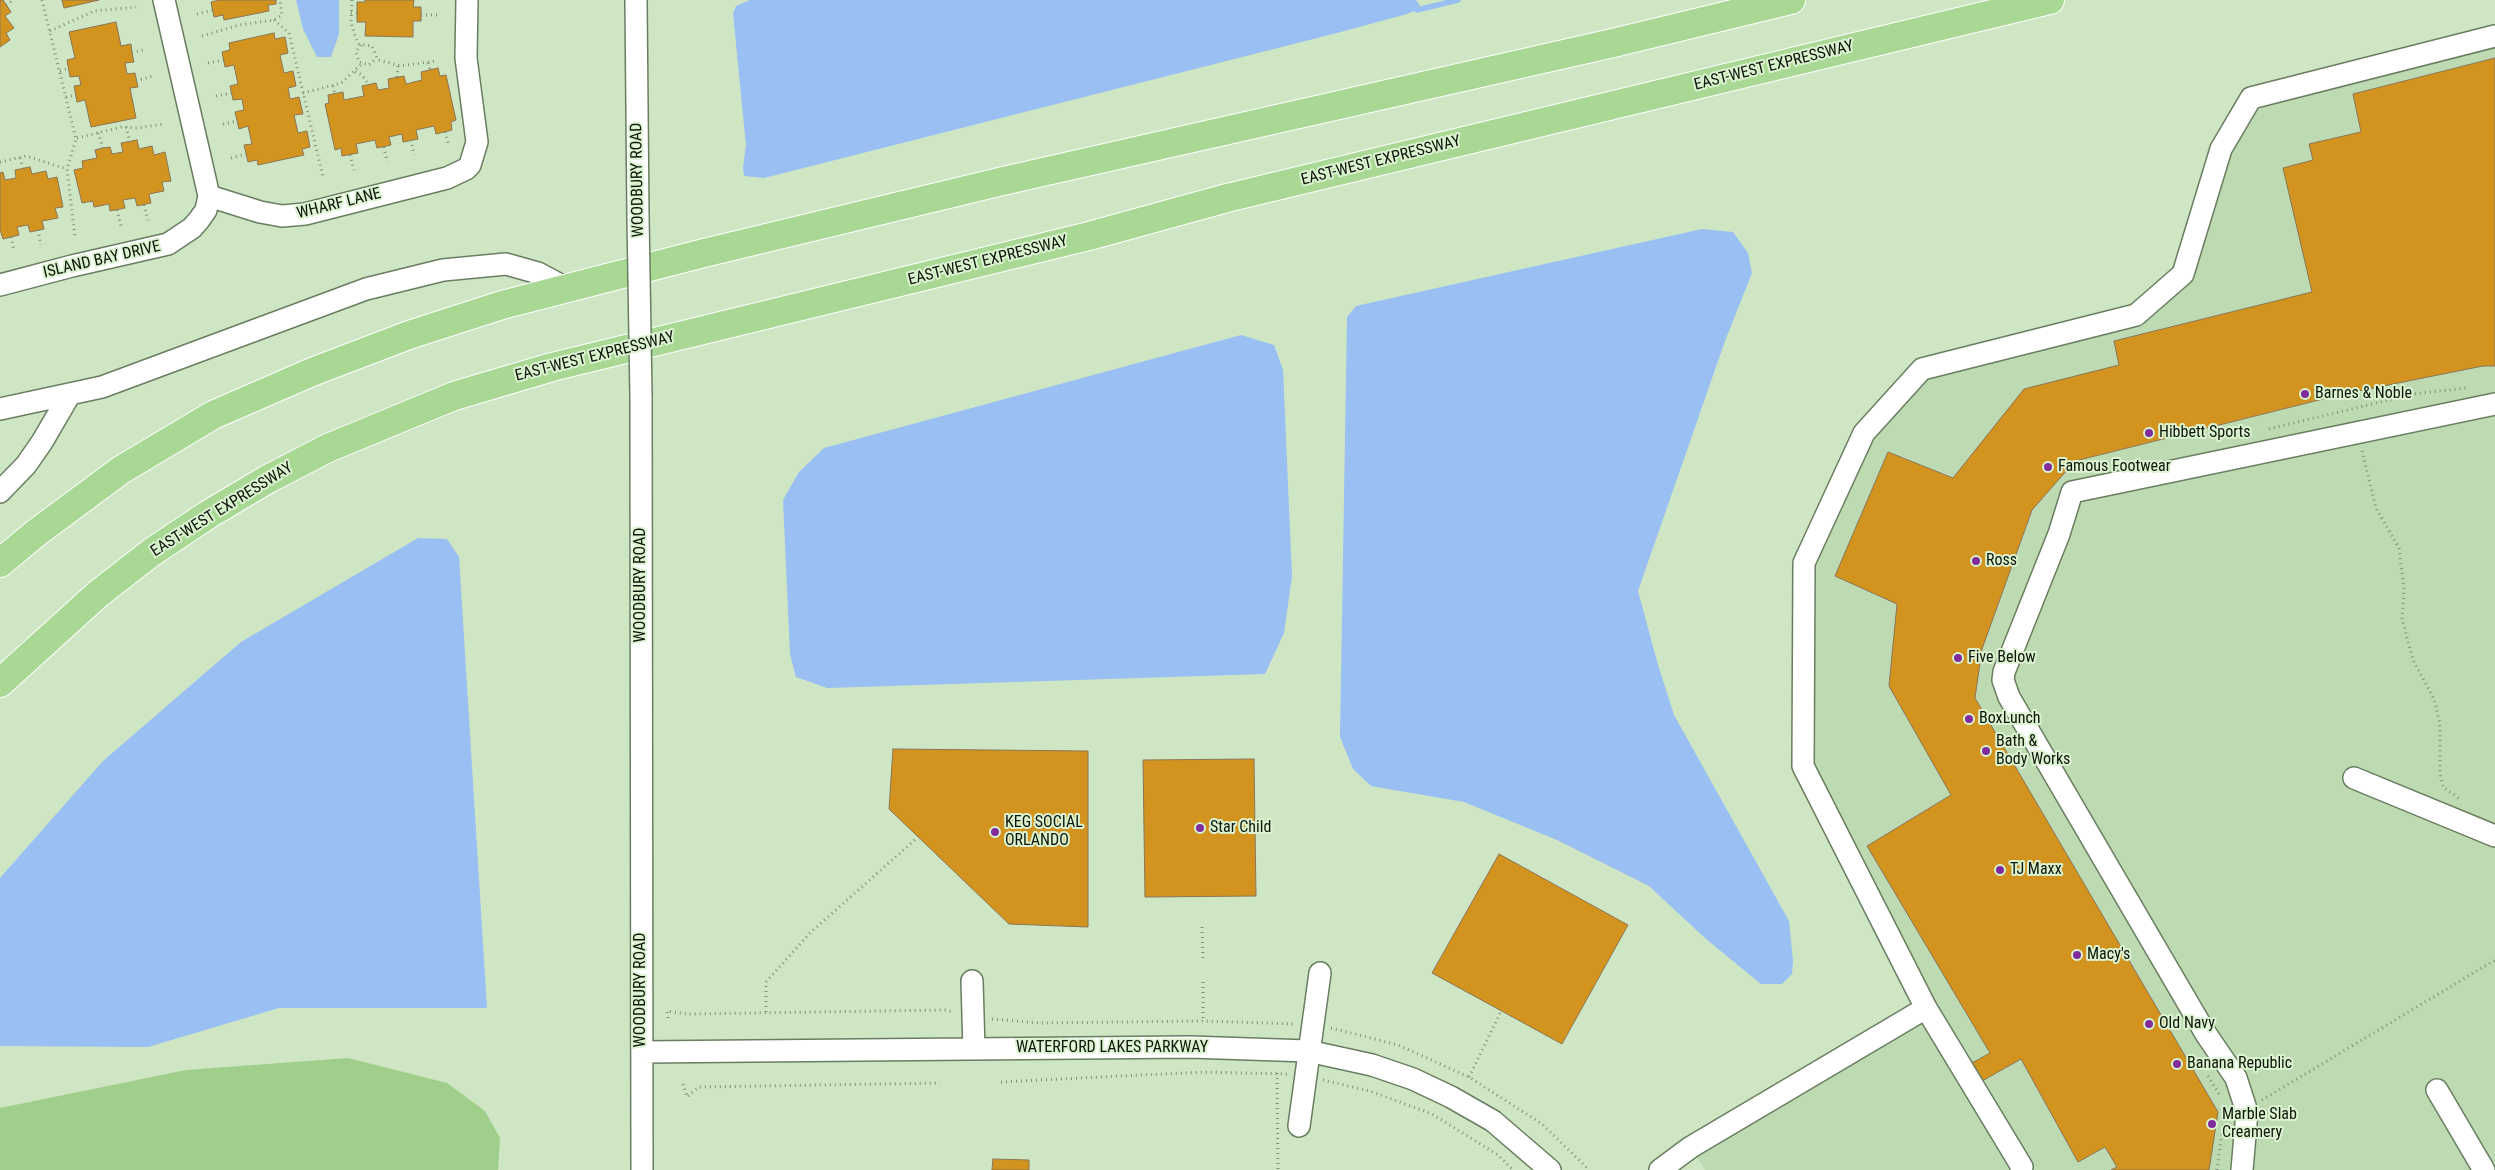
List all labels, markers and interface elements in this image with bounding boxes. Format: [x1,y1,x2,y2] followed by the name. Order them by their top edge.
[1692,37,1856,95] street label: EAST-WEST EXPRESSWAY
[627,122,649,238] street label: WOODBURY ROAD
[1299,132,1463,190] street label: EAST-WEST EXPRESSWAY
[295,184,383,224] street label: WHARF LANE
[906,232,1070,290] street label: EAST-WEST EXPRESSWAY
[41,237,163,283] street label: ISLAND BAY DRIVE
[513,328,677,386] street label: EAST-WEST EXPRESSWAY
[2315,384,2412,404] place label: Barnes & Noble
[2299,388,2311,400] marker: Barnes & Noble
[2159,423,2251,443] place label: Hibbett Sports
[2143,427,2155,439] marker: Hibbett Sports
[2058,457,2171,477] place label: Famous Footwear
[147,458,297,562] street label: EAST-WEST EXPRESSWAY
[2042,461,2054,473] marker: Famous Footwear
[631,528,651,642] street label: WOODBURY ROAD
[1986,551,2017,571] place label: Ross
[1970,555,1982,567] marker: Ross
[1968,648,2036,668] place label: Five Below
[1952,652,1964,664] marker: Five Below
[1979,709,2040,729] place label: BoxLunch
[1963,713,1975,725] marker: BoxLunch
[1996,732,2070,770] place label: Bath & Body Works
[1980,745,1992,757] marker: Bath & Body Works
[1005,813,1083,851] place label: KEG SOCIAL ORLANDO
[1210,818,1271,838] place label: Star Child
[1194,822,1206,834] marker: Star Child
[989,826,1001,838] marker: KEG SOCIAL ORLANDO
[2010,860,2062,880] place label: TJ Maxx
[1994,864,2006,876] marker: TJ Maxx
[631,933,651,1047] street label: WOODBURY ROAD
[2087,945,2130,965] place label: Macy's
[2071,949,2083,961] marker: Macy's
[2159,1014,2215,1034] place label: Old Navy
[2143,1018,2155,1030] marker: Old Navy
[1016,1038,1208,1058] street label: WATERFORD LAKES PARKWAY
[2187,1054,2292,1074] place label: Banana Republic
[2171,1058,2183,1070] marker: Banana Republic
[2222,1105,2297,1143] place label: Marble Slab Creamery
[2206,1118,2218,1130] marker: Marble Slab Creamery

